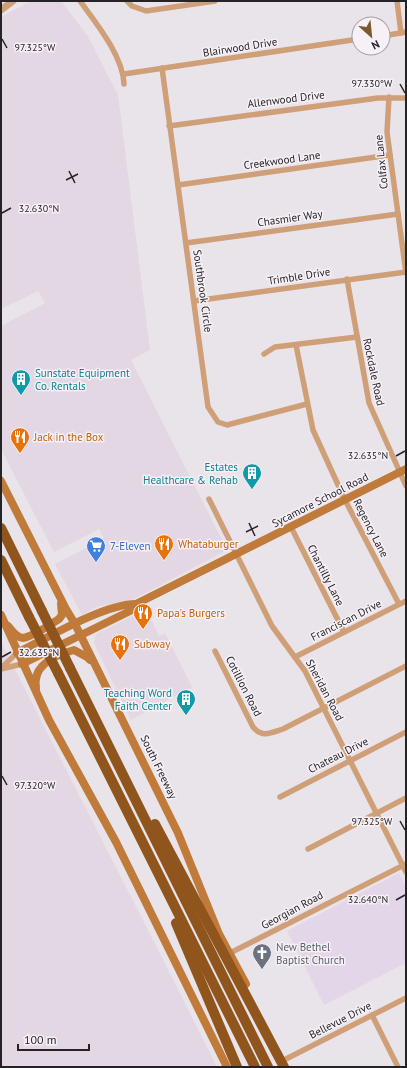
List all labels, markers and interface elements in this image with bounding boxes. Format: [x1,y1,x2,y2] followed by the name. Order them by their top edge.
[351,16,391,56] north arrow
[202,34,279,60] street label: Blairwood Drive
[369,37,382,53] text: N
[15,41,56,54] text: 97.325°W
[352,77,393,90] text: 97.330°W
[247,87,326,111] street label: Allenwood Drive
[371,134,391,190] street label: Colfax Lane
[243,148,322,172] street label: Creekwood Lane
[19,202,59,215] text: 32.630°N
[257,206,324,229] street label: Chasmier Way
[190,249,216,334] street label: Southbrook Circle
[267,264,332,288] street label: Trimble Drive
[360,337,388,407] street label: Rockdale Road
[35,366,130,393] place label: Sunstate Equipment Co. Rentals
[10,368,32,396] building icon: Sunstate Equipment Co. Rentals
[9,426,31,454] restaurant icon: Jack in the Box
[33,430,104,444] place label: Jack in the Box
[348,449,388,462] text: 32.635°N
[143,460,238,487] place label: Estates Healthcare & Rehab
[241,462,263,490] building icon: Estates Healthcare & Rehab
[269,470,371,530] street label: Sycamore School Road
[350,496,392,560] street label: Regency Lane
[153,533,175,561] restaurant icon: Whataburger
[85,535,107,563] supermarket icon: 7-Eleven
[178,537,239,551] place label: Whataburger
[110,539,151,553] place label: 7-Eleven
[305,542,348,608] street label: Chantilly Lane
[308,596,384,644] street label: Franciscan Drive
[132,602,154,630] restaurant icon: Papa's Burgers
[157,606,225,620] place label: Papa's Burgers
[109,633,131,661] restaurant icon: Subway
[134,637,171,651] place label: Subway
[19,646,59,659] text: 32.635°N
[223,653,265,719] street label: Cotillion Road
[303,657,347,723] street label: Sheridan Road
[103,686,172,713] place label: Teaching Word Faith Center
[175,688,197,716] building icon: Teaching Word Faith Center
[137,733,181,802] street label: South Freeway
[305,734,371,776] street label: Chateau Drive
[15,779,56,792] text: 97.320°W
[352,815,393,828] text: 97.325°W
[259,888,326,932] street label: Georgian Road
[348,893,388,906] text: 32.640°N
[276,940,345,967] place label: New Bethel Baptist Church
[251,942,273,970] church icon: New Bethel Baptist Church
[306,998,374,1042] street label: Bellevue Drive
[18,1026,89,1052] scale bar
[24,1032,57,1047] text: 100 m

